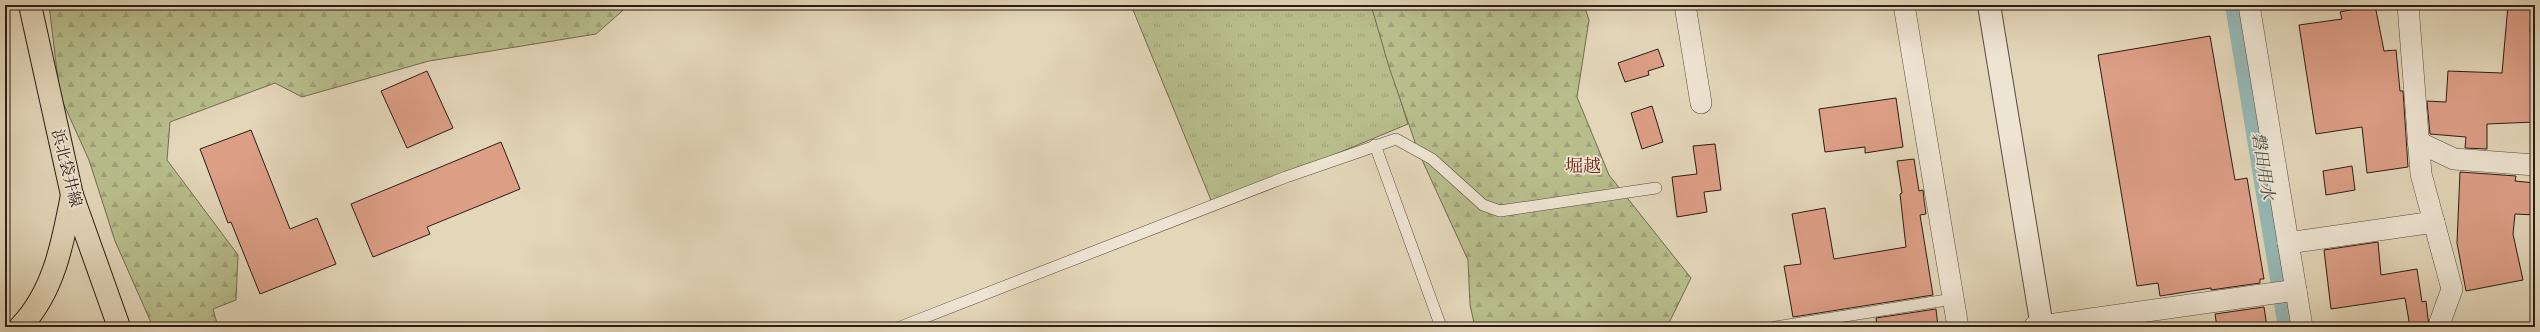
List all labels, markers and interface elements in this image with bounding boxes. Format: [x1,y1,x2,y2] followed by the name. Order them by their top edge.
[48,127,86,209] street label: 浜北袋井線
[2247,131,2279,203] water label: 磐田用水
[1565,155,1601,177] district label: 堀越

